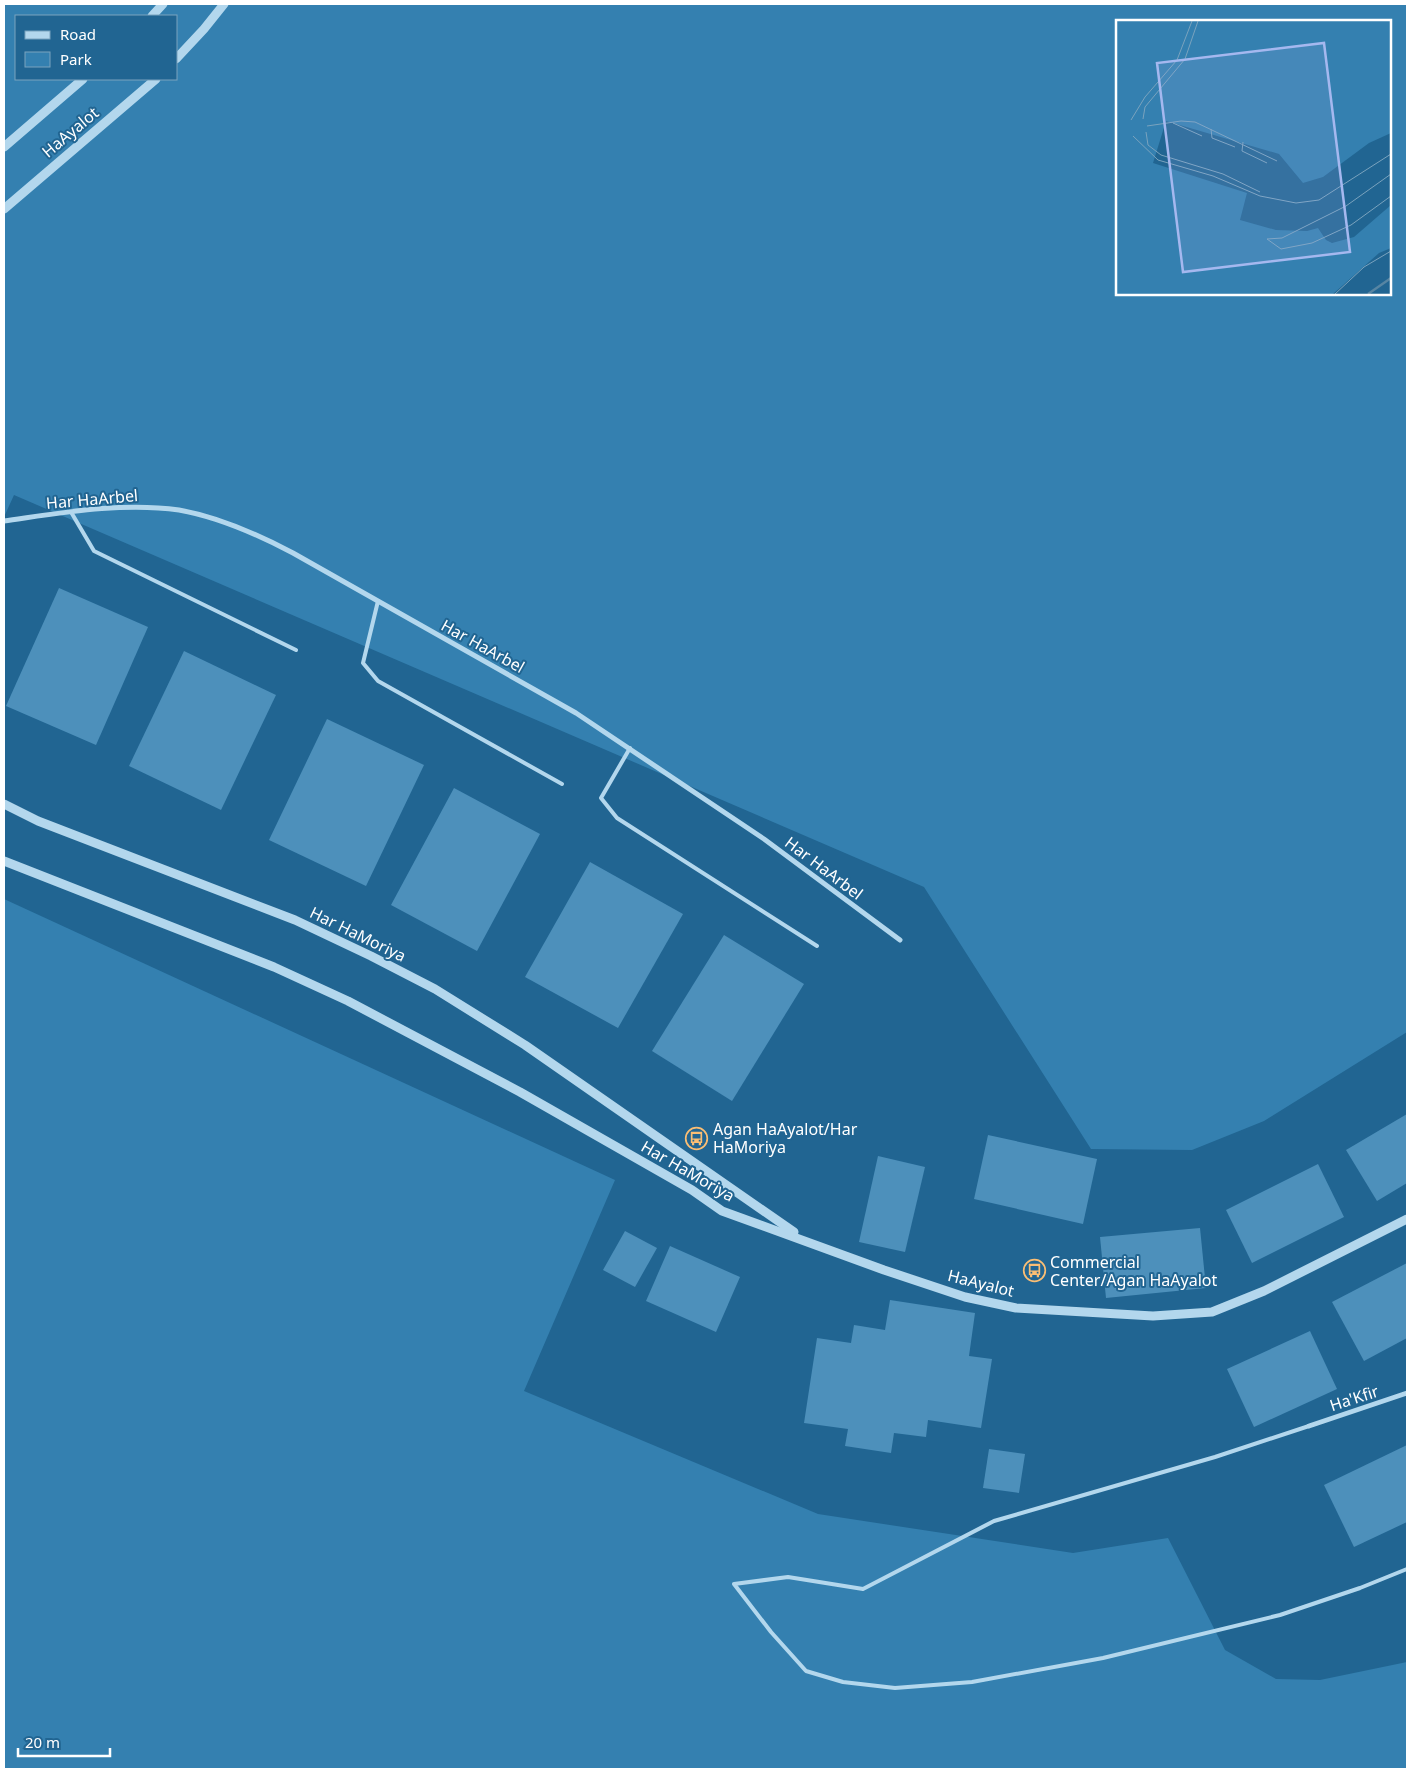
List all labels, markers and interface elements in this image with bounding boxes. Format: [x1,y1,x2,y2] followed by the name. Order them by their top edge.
[15,15,178,80] legend
[1116,20,1391,295] inset map
[60,24,96,44] text: Road
[60,49,92,69] text: Park
[37,102,103,162] street label: HaAyalot
[45,484,139,514] street label: Har HaArbel
[437,614,529,678] street label: Har HaArbel
[781,831,867,905] street label: Har HaArbel
[306,901,410,967] street label: Har HaMoriya
[713,1118,858,1158] place label: Agan HaAyalot/Har HaMoriya
[685,1126,709,1150] bus stop icon: Agan HaAyalot/Har HaMoriya
[637,1135,739,1207] street label: Har HaMoriya
[1050,1251,1217,1291] place label: Commercial Center/Agan HaAyalot
[1022,1259,1046,1283] bus stop icon: Commercial Center/Agan HaAyalot
[945,1264,1017,1302] street label: HaAyalot
[1327,1380,1382,1416] street label: Ha'Kfir
[18,1726,110,1758] scale bar
[25,1732,60,1752] text: 20 m

